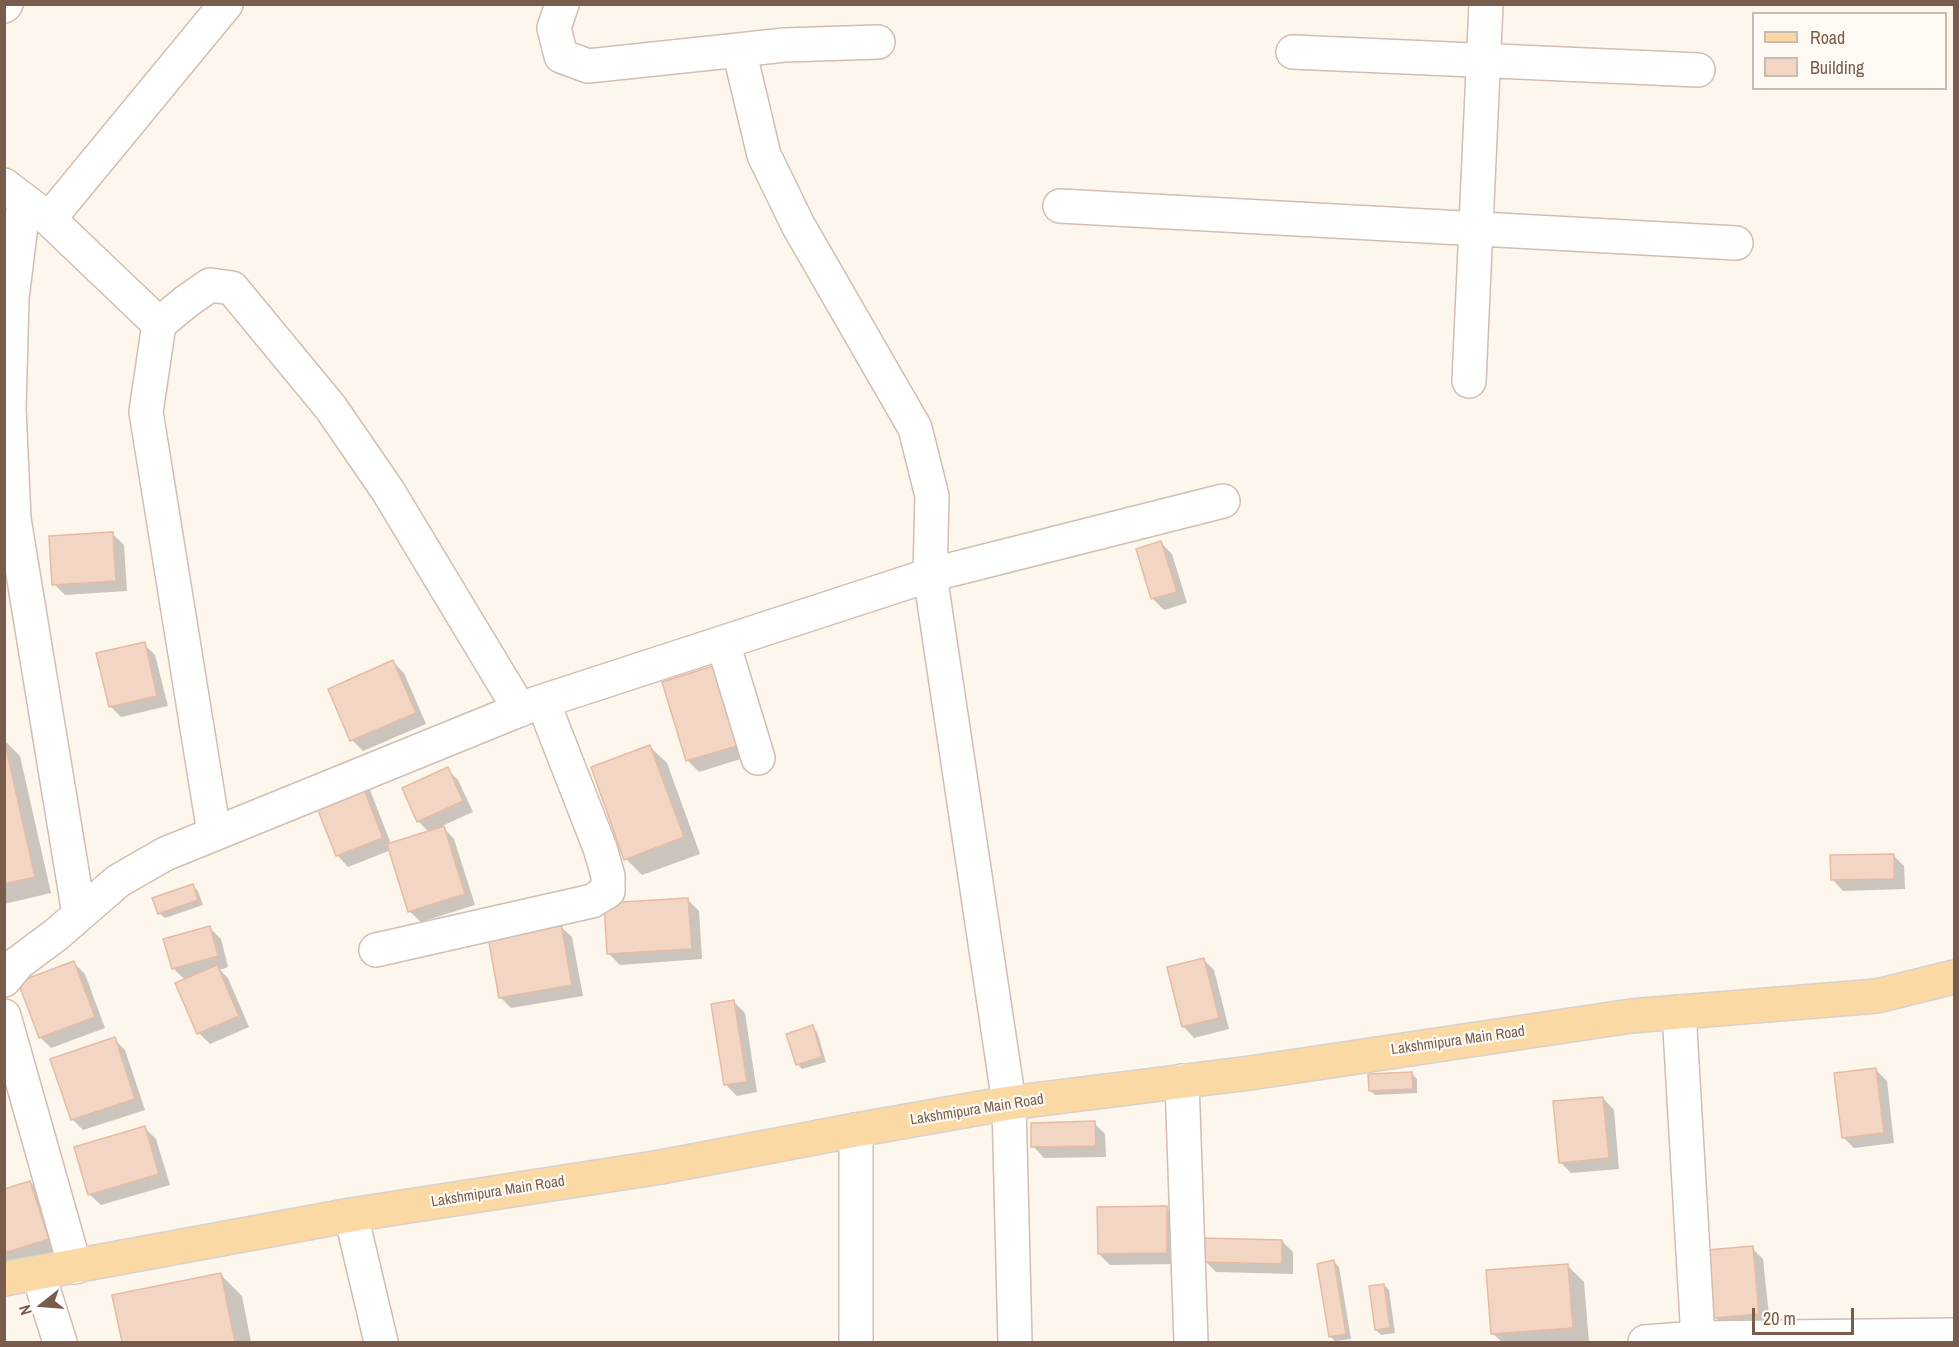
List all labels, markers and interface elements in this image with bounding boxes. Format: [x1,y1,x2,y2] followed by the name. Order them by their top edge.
[1752,12,1947,90] legend
[1810,25,1845,50] text: Road
[1810,55,1864,80] text: Building
[1390,1023,1526,1059] street label: Lakshmipura Main Road
[909,1091,1045,1129] street label: Lakshmipura Main Road
[430,1173,566,1211] street label: Lakshmipura Main Road
[12,1275,72,1335] north arrow
[1755,1296,1857,1334] scale bar
[13,1303,37,1318] text: N
[1763,1306,1796,1331] text: 20 m

